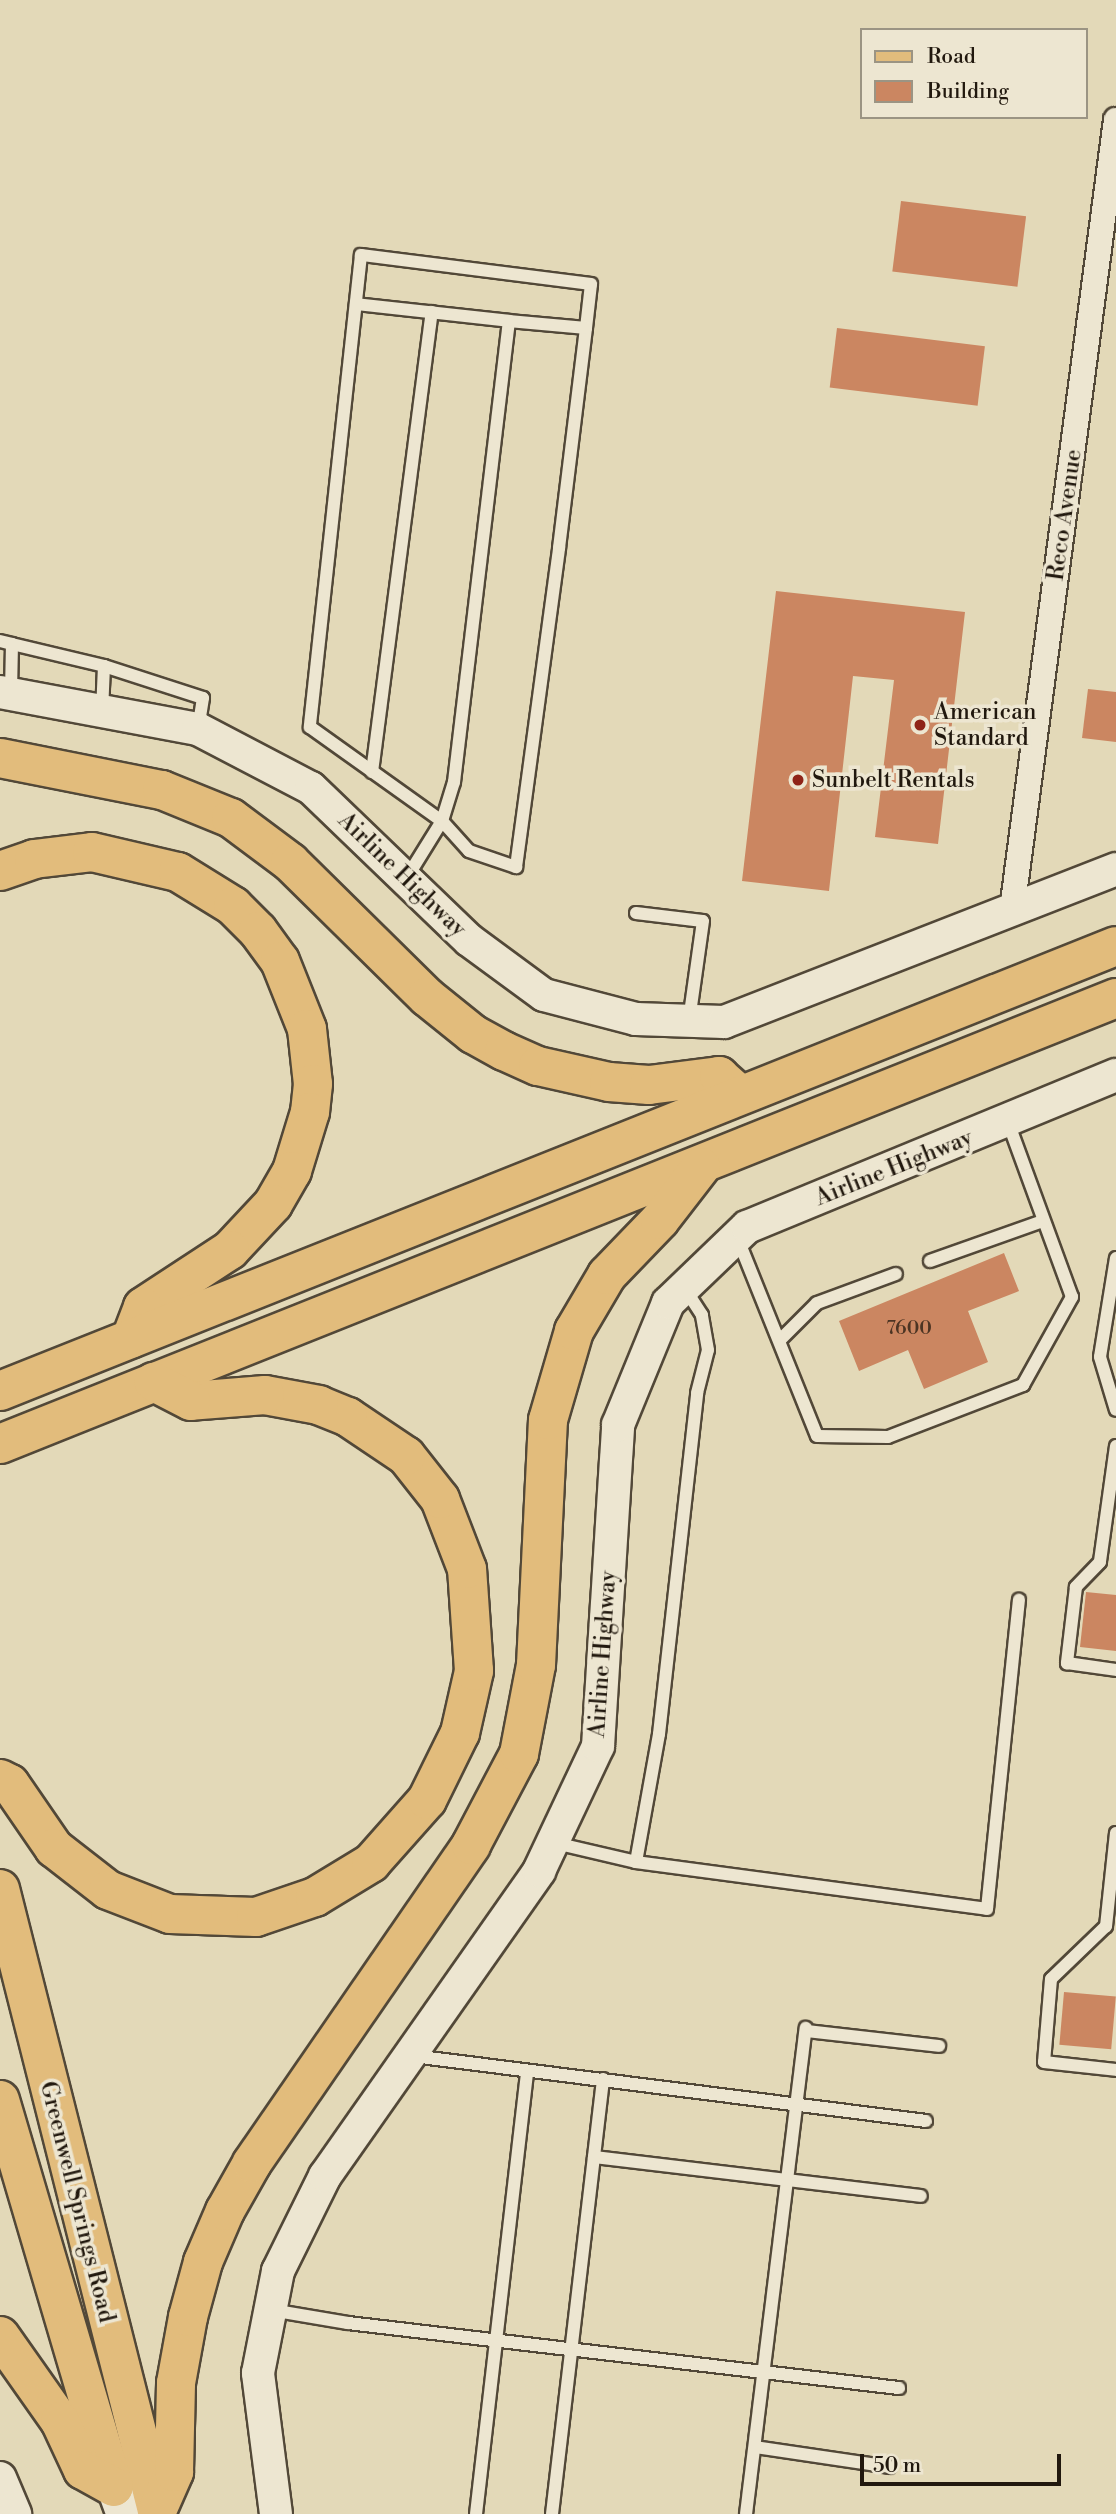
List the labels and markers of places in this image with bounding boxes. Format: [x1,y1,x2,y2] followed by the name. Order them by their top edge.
[934,698,1036,752] place label: American Standard
[912,717,928,733] marker: American Standard
[812,766,974,794] place label: Sunbelt Rentals
[790,772,806,788] marker: Sunbelt Rentals

